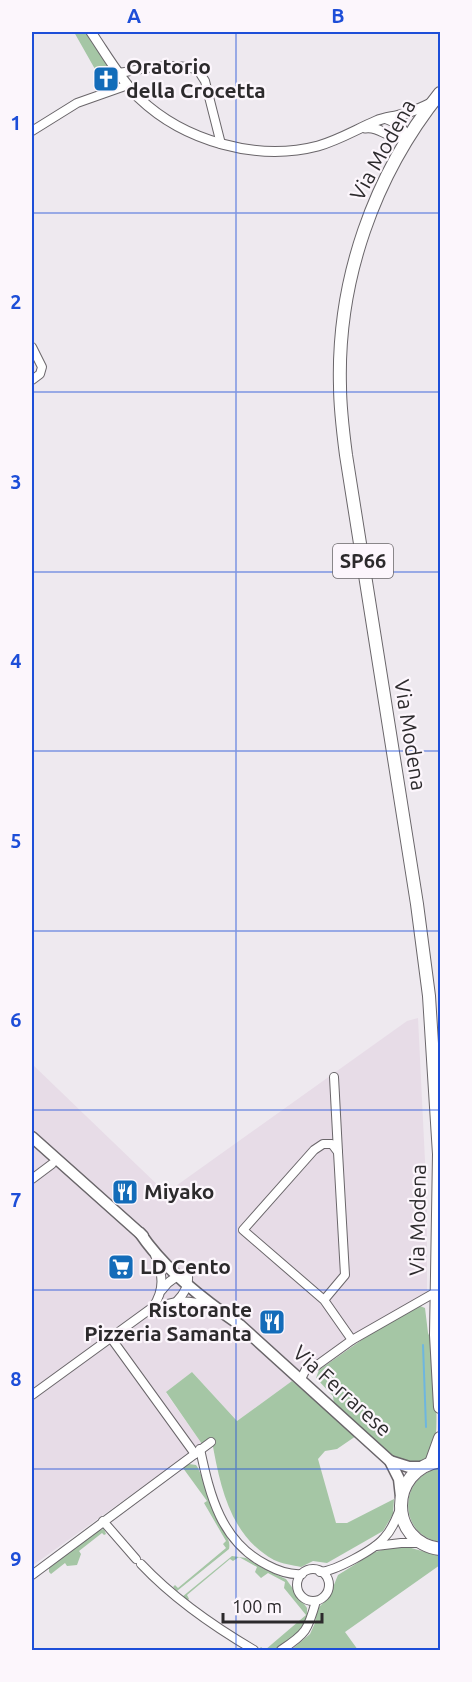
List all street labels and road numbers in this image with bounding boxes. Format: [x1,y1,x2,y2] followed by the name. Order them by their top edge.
[344,95,420,204] street label: Via Modena
[333,544,393,578] road number: SP66
[390,678,432,792] street label: Via Modena
[404,1164,430,1276] street label: Via Modena
[288,1340,397,1441] street label: Via Ferrarese

